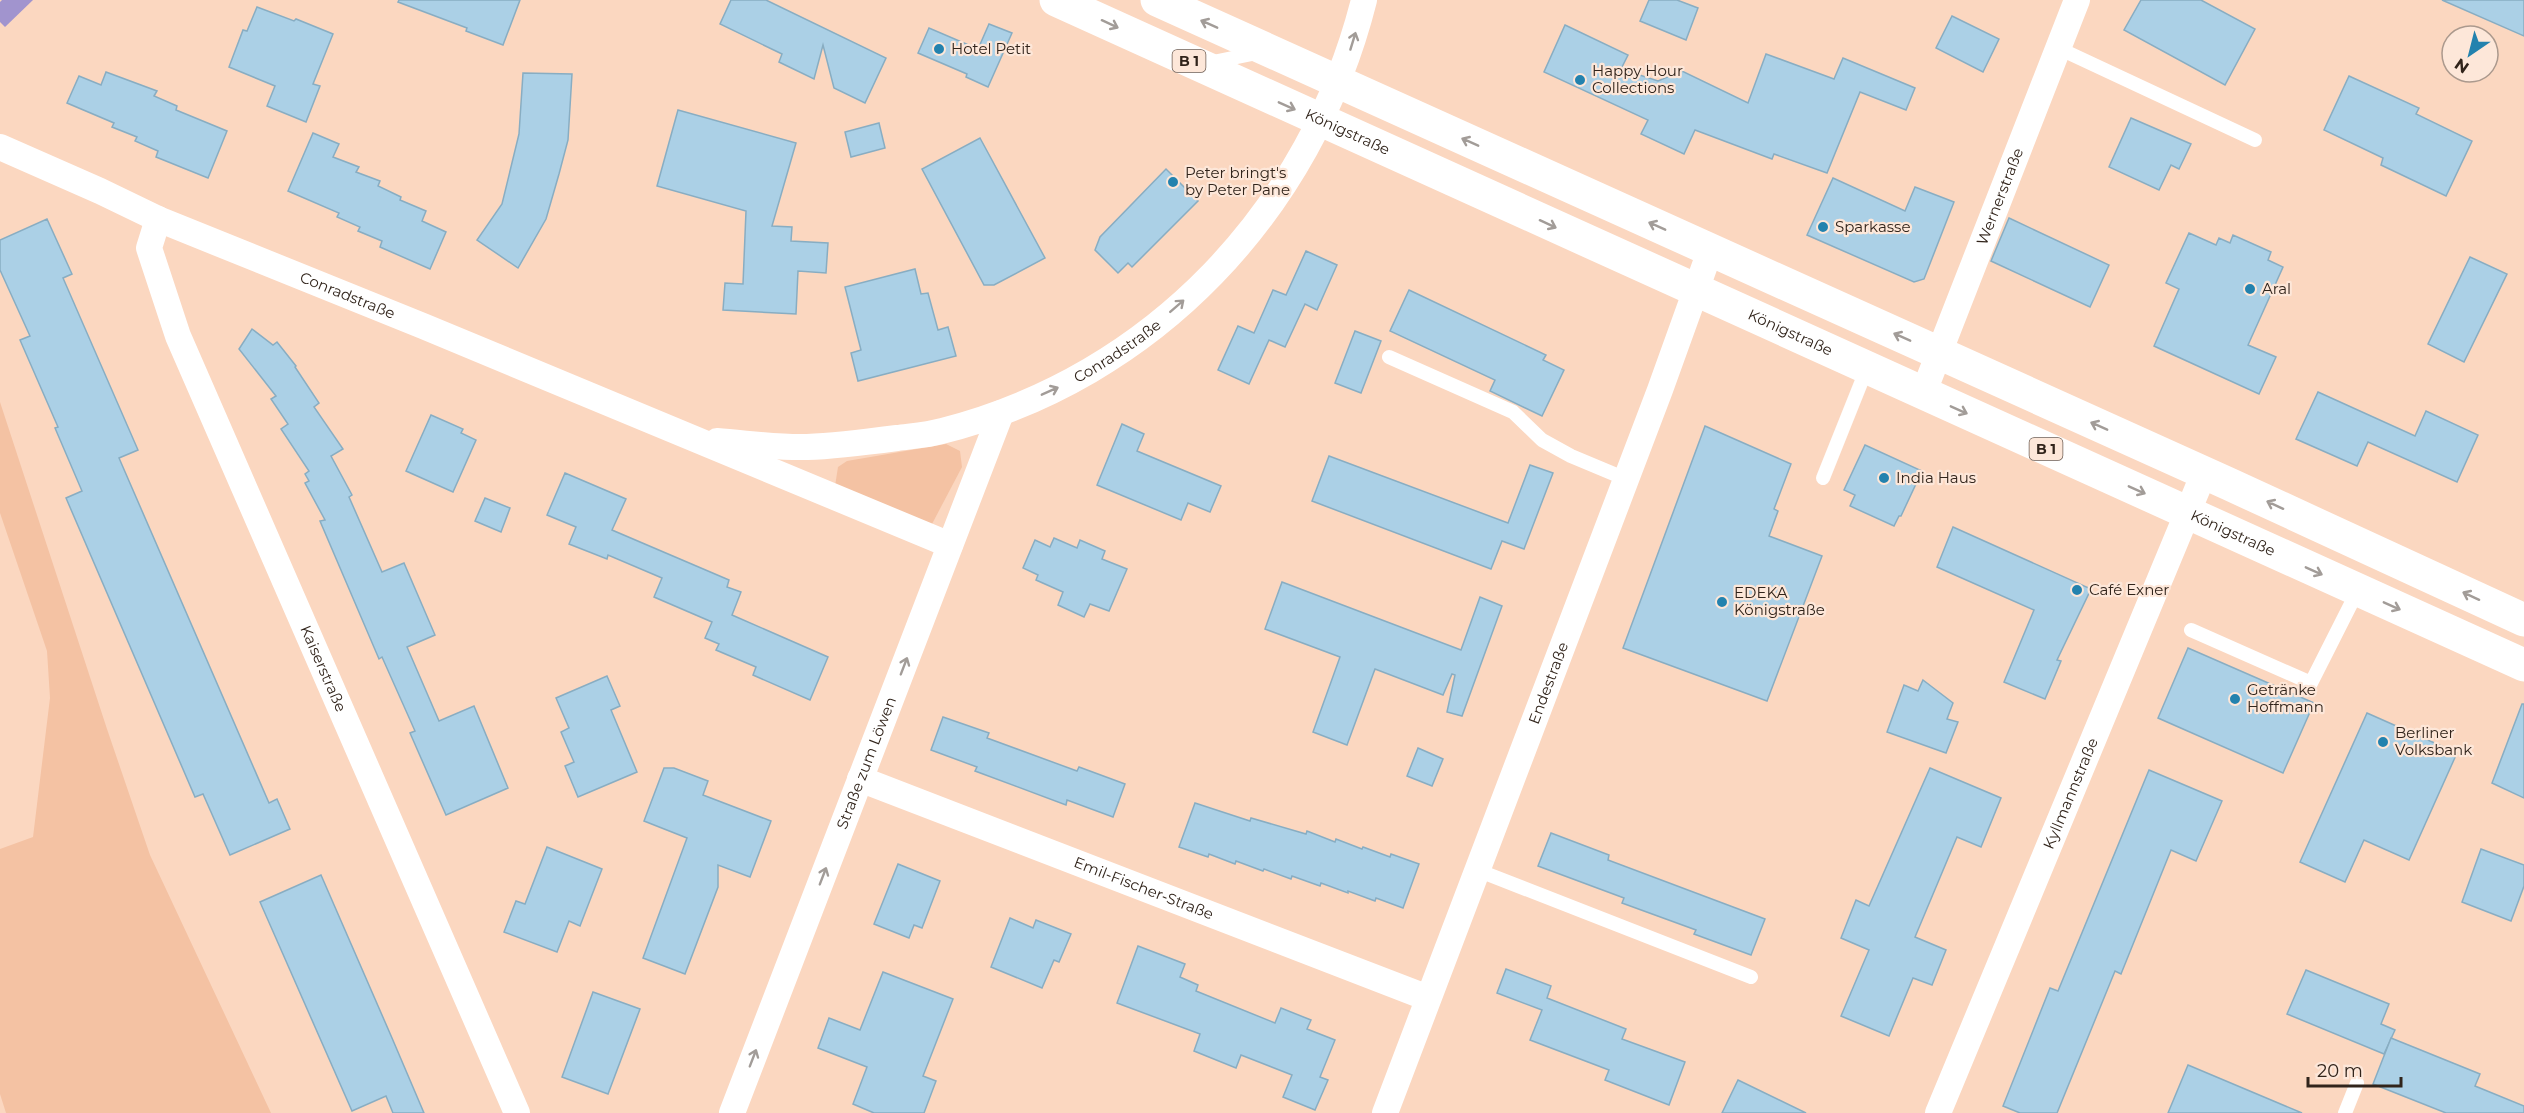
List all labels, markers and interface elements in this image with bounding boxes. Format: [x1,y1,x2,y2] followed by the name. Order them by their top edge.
[1200,17,1218,29] one-way arrow
[1100,19,1118,31] one-way arrow
[2440,24,2500,84] north arrow
[1348,32,1359,51] one-way arrow
[951,39,1031,58] place label: Hotel Petit
[932,42,946,56] marker: Hotel Petit
[1172,50,1206,72] road number: B 1
[2451,54,2472,77] text: N
[1592,61,1683,97] place label: Happy Hour Collections
[1573,73,1587,87] marker: Happy Hour Collections
[1277,101,1295,112] one-way arrow
[1302,104,1393,159] street label: Königstraße
[1461,135,1479,147] one-way arrow
[1972,145,2027,248] street label: Wernerstraße
[1185,163,1290,199] place label: Peter bringt's by Peter Pane
[1166,175,1180,189] marker: Peter bringt's by Peter Pane
[1835,217,1910,236] place label: Sparkasse
[1539,219,1557,231] one-way arrow
[1648,220,1666,231] one-way arrow
[1816,220,1830,234] marker: Sparkasse
[297,267,398,323] street label: Conradstraße
[2262,279,2291,298] place label: Aral
[2243,282,2257,296] marker: Aral
[1169,299,1184,313] one-way arrow
[1745,305,1836,360] street label: Königstraße
[1070,315,1165,387] street label: Conradstraße
[1893,331,1912,342] one-way arrow
[1040,385,1058,397] one-way arrow
[1949,405,1968,416] one-way arrow
[2090,419,2108,431] one-way arrow
[2030,438,2062,460] road number: B 1
[1896,468,1976,487] place label: India Haus
[1877,471,1891,485] marker: India Haus
[2127,485,2145,497] one-way arrow
[2266,499,2284,511] one-way arrow
[2188,505,2278,560] street label: Königstraße
[2305,565,2323,577] one-way arrow
[2089,580,2169,599] place label: Café Exner
[1734,583,1825,619] place label: EDEKA Königstraße
[2070,583,2084,597] marker: Café Exner
[2462,590,2480,601] one-way arrow
[1715,595,1729,609] marker: EDEKA Königstraße
[2382,600,2400,612] one-way arrow
[296,622,351,715] street label: Kaiserstraße
[1524,639,1572,727] street label: Endestraße
[899,657,910,675] one-way arrow
[2247,680,2324,716] place label: Getränke Hoffmann
[2228,692,2242,706] marker: Getränke Hoffmann
[832,694,900,832] street label: Straße zum Löwen
[2395,723,2472,759] place label: Berliner Volksbank
[2039,735,2102,852] street label: Kyllmannstraße
[2376,735,2390,749] marker: Berliner Volksbank
[1071,852,1216,923] street label: Emil-Fischer-Straße
[818,867,829,886] one-way arrow
[748,1050,759,1068] one-way arrow
[2308,1050,2401,1088] scale bar
[2317,1060,2363,1082] text: 20 m

